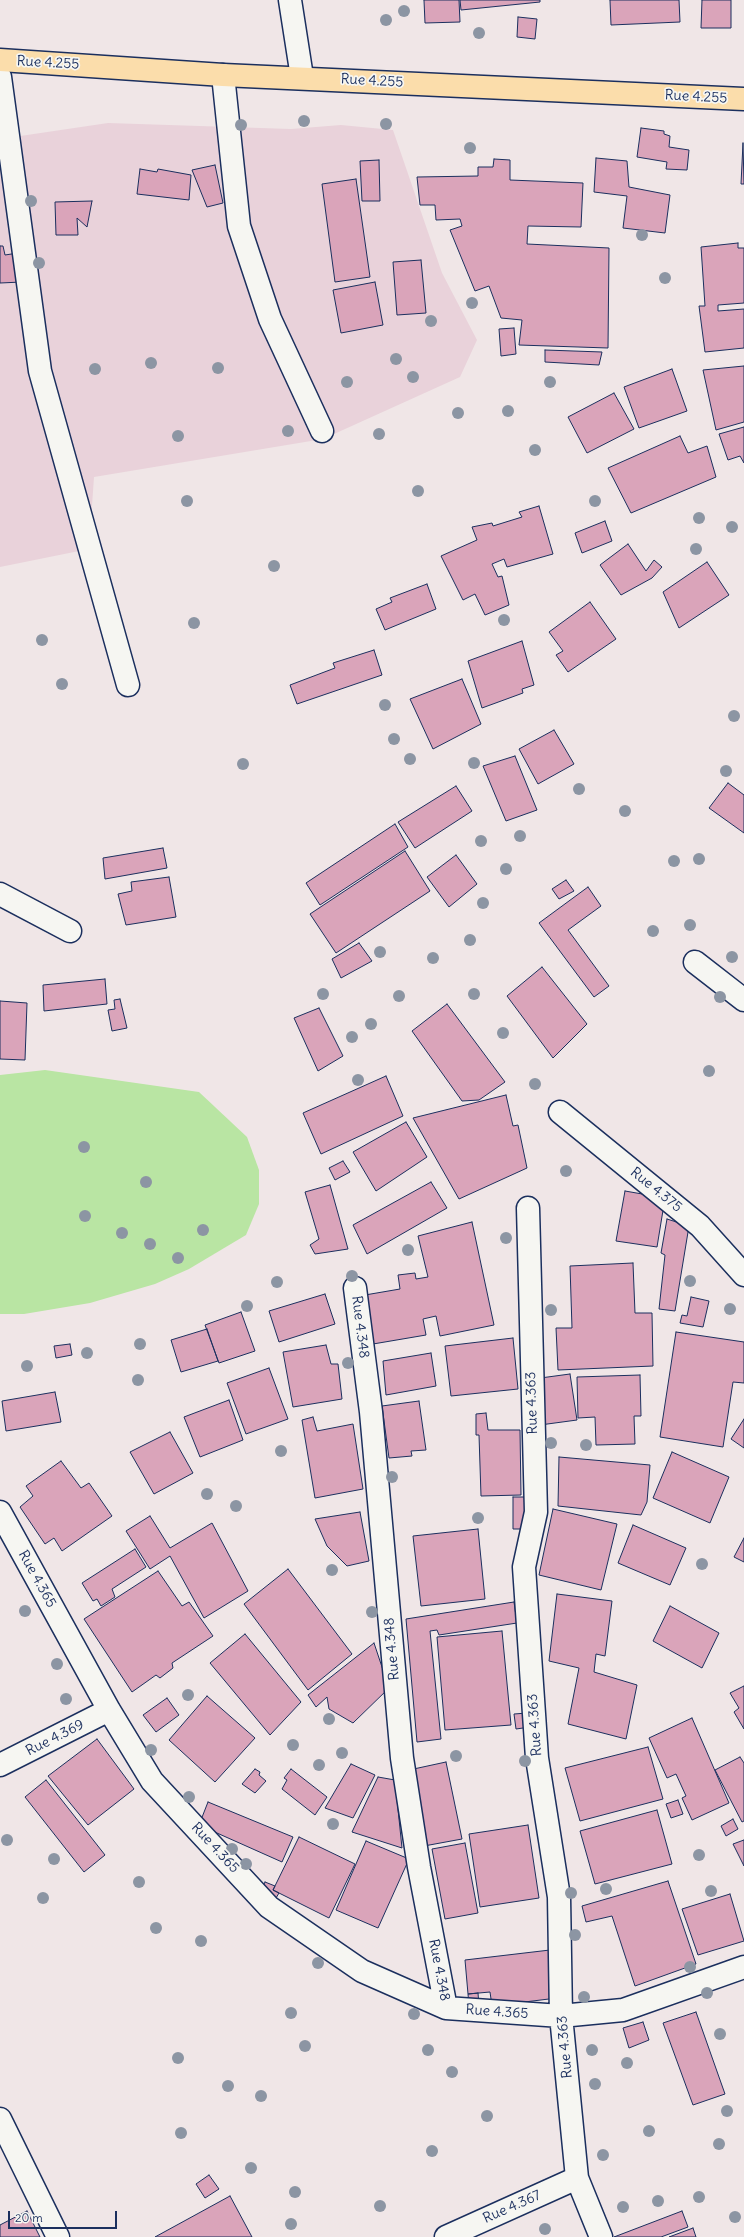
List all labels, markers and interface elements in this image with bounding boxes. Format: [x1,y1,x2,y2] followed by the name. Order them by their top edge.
[16,53,80,73] street label: Rue 4.255
[340,71,404,91] street label: Rue 4.255
[664,87,728,107] street label: Rue 4.255
[627,1164,685,1216] street label: Rue 4.375
[348,1295,372,1359] street label: Rue 4.348
[523,1371,541,1435] street label: Rue 4.363
[14,1547,60,1611] street label: Rue 4.365
[381,1617,403,1681] street label: Rue 4.348
[524,1693,546,1757] street label: Rue 4.363
[23,1716,87,1760] street label: Rue 4.369
[187,1819,243,1877] street label: Rue 4.365
[425,1938,453,2002] street label: Rue 4.348
[465,2001,529,2023] street label: Rue 4.365
[554,2015,576,2079] street label: Rue 4.363
[480,2187,544,2227] street label: Rue 4.367
[10,2203,119,2229] scale bar
[15,2210,43,2225] text: 20 m

